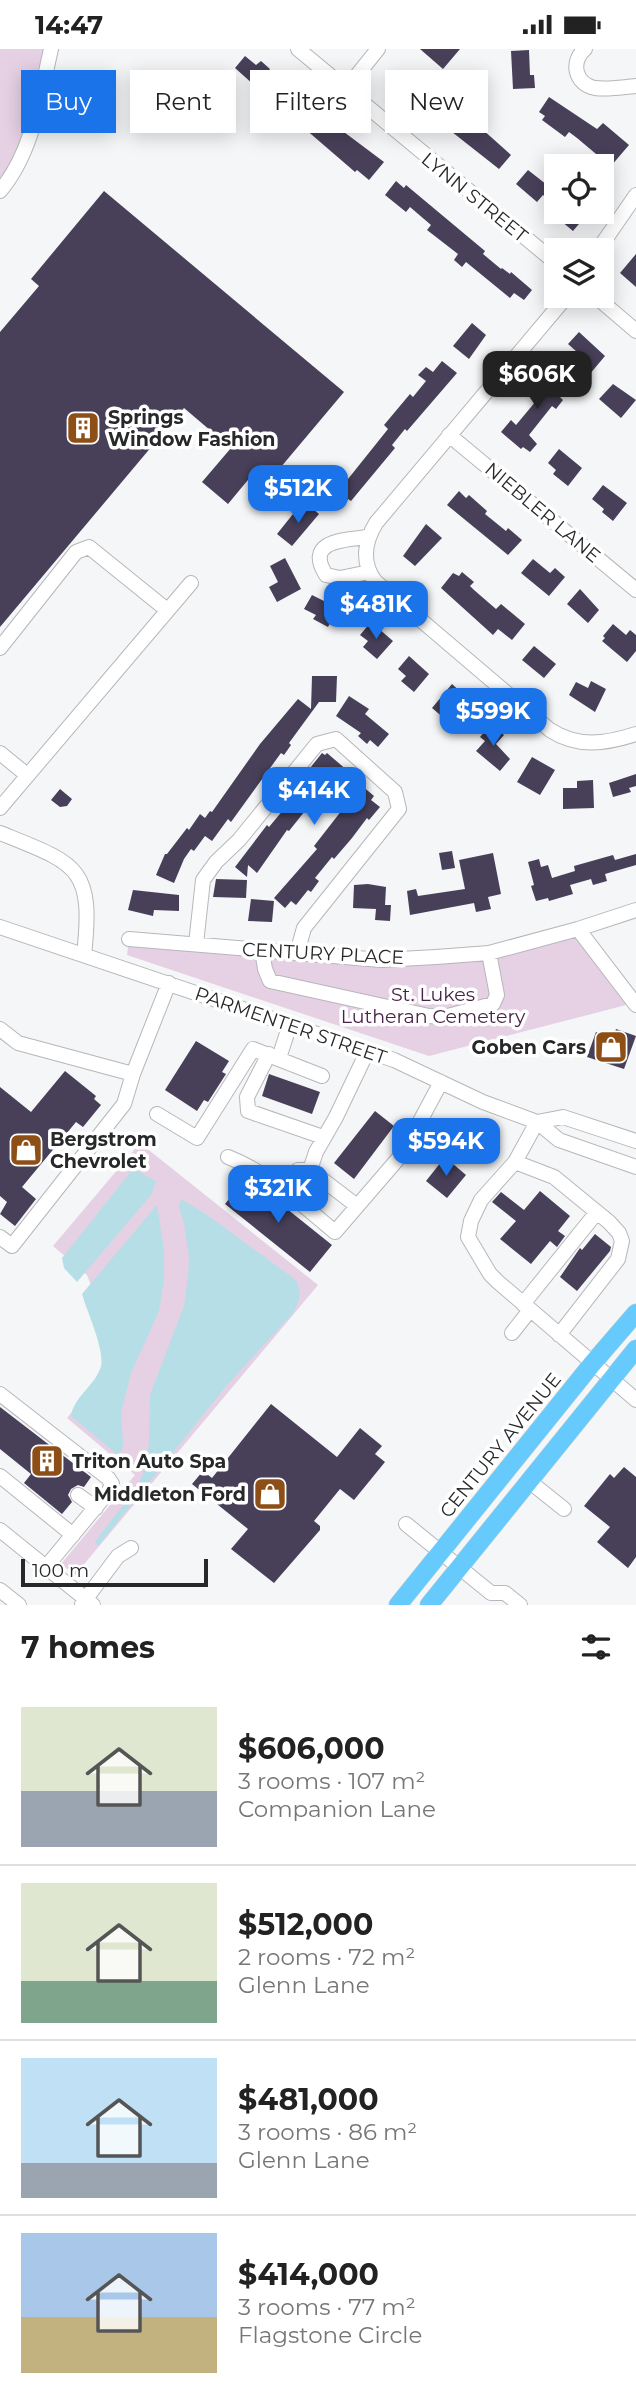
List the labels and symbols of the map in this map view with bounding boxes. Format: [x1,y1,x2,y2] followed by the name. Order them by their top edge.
[417,148,532,247] street label: LYNN STREET
[488,351,586,411] pin: $606K
[108,406,276,451] place label: Springs Window Fashion
[64,409,102,447] building icon: Springs Window Fashion
[480,457,605,567] street label: NIEBLER LANE
[249,465,347,525] pin: $512K
[327,581,425,641] pin: $481K
[444,689,542,748] pin: $599K
[265,767,363,827] pin: $414K
[241,938,405,969] street label: CENTURY PLACE
[192,982,390,1069] street label: PARMENTER STREET
[341,983,526,1028] park label: St. Lukes Lutheran Cemetery
[592,1028,630,1066] shop icon: Goben Cars
[472,1036,586,1059] place label: Goben Cars
[397,1119,495,1178] pin: $594K
[50,1128,157,1173] place label: Bergstrom Chevrolet
[7,1131,45,1169] shop icon: Bergstrom Chevrolet
[229,1165,327,1225] pin: $321K
[435,1368,566,1522] street label: CENTURY AVENUE
[28,1442,66,1480] building icon: Triton Auto Spa
[72,1450,226,1473] place label: Triton Auto Spa
[251,1475,289,1513] shop icon: Middleton Ford
[94,1483,246,1506] place label: Middleton Ford
[21,1556,208,1588] scale bar

